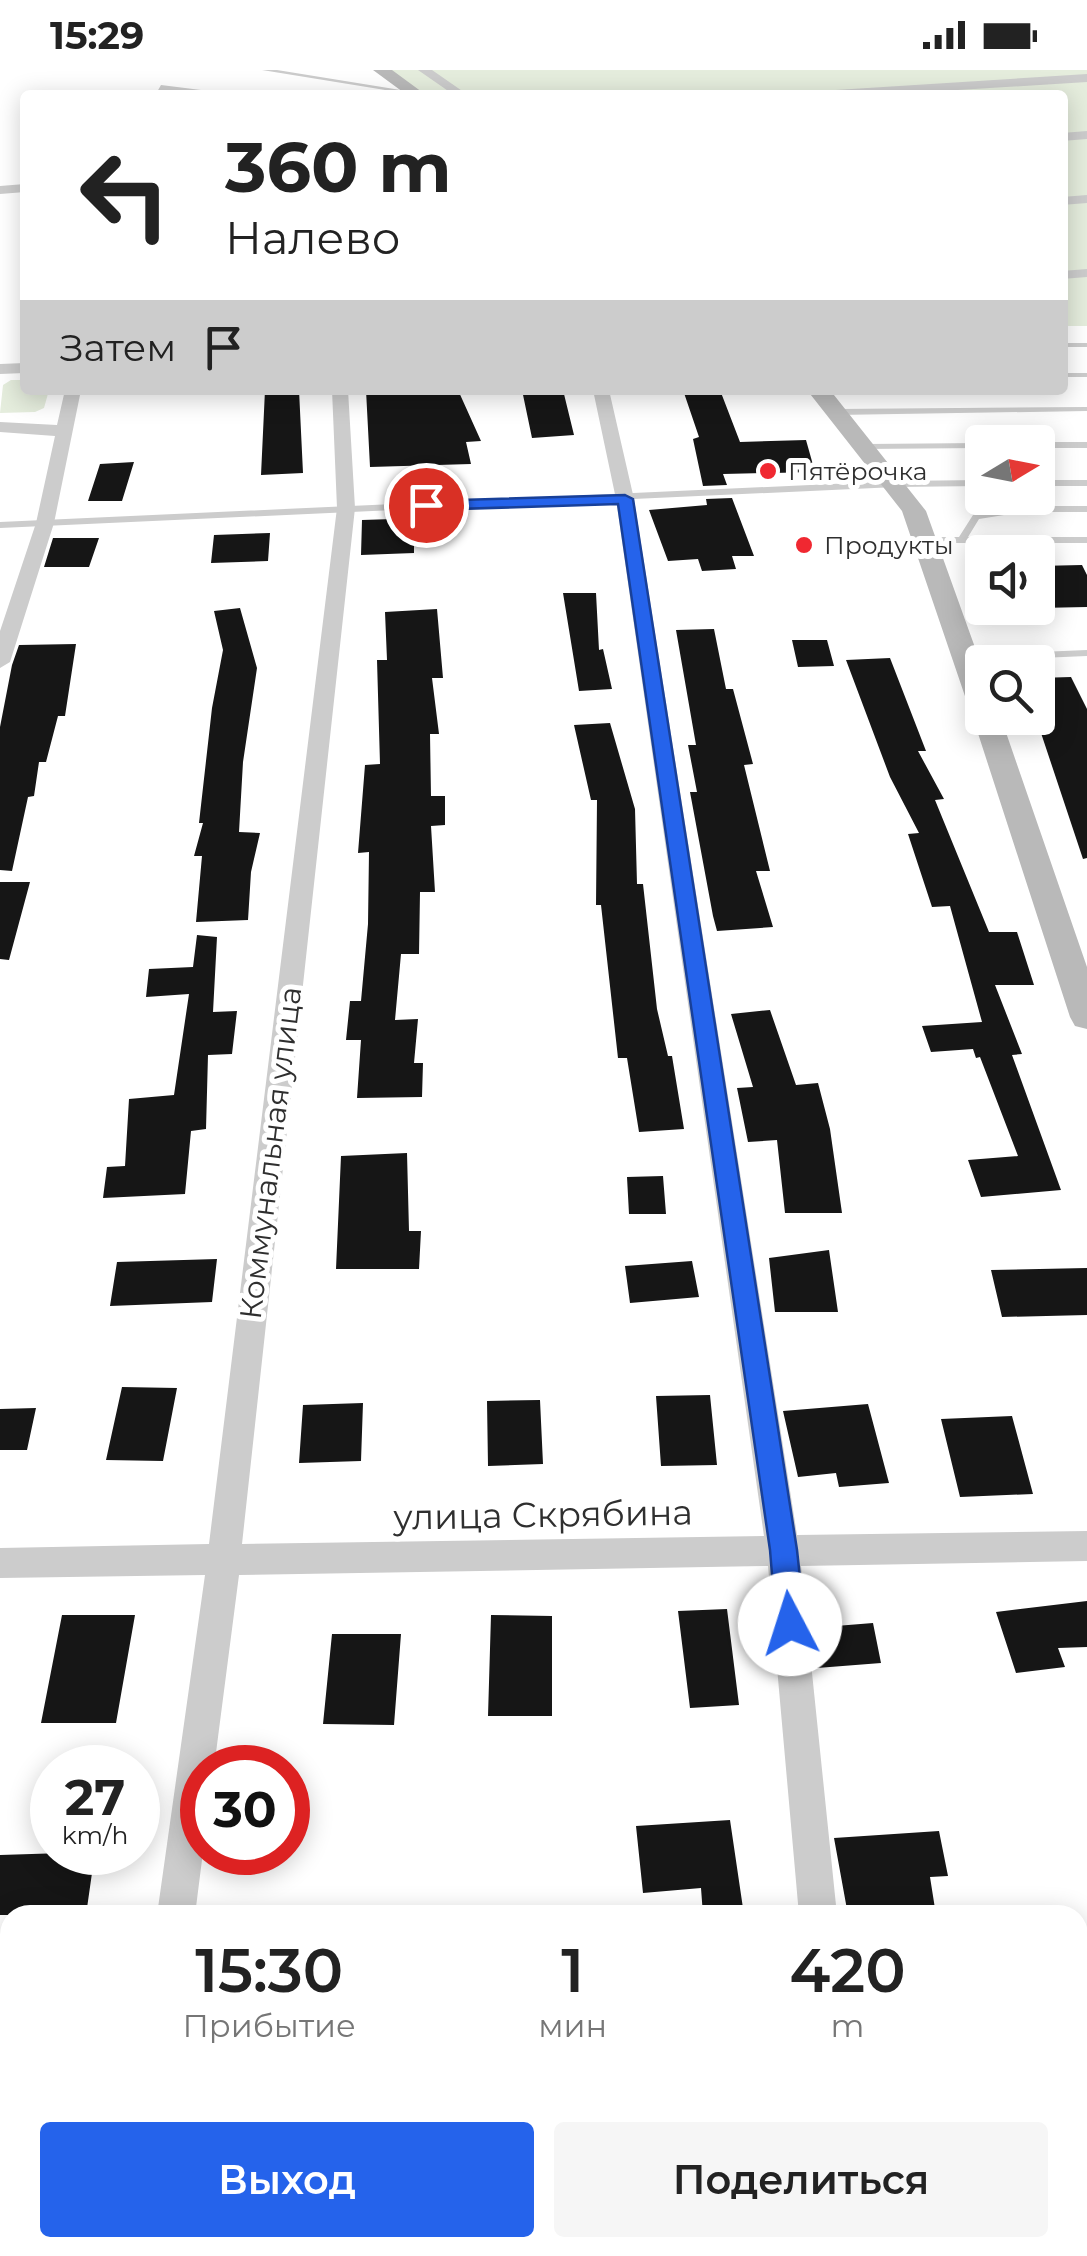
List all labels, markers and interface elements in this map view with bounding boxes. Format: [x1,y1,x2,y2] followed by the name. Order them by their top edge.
[50,12,144,59] text: 15:29
[225,124,452,210] text: 360 m
[60,130,190,260] icon: left
[225,210,400,265] text: Налево
[196,320,251,375] icon: arrive
[60,324,176,371] text: Затем
[965,425,1055,515] north arrow
[965,425,1055,735] map controls
[788,456,927,486] place label: Пятёрочка
[757,460,779,482] marker: Пятёрочка
[384,463,469,548] pin
[399,478,454,533] icon: arrive
[824,530,954,560] place label: Продукты
[793,534,815,556] marker: Продукты
[965,535,1055,625] button: sound
[965,645,1055,735] button: search
[232,985,309,1321] street label: Коммунальная улица
[392,1490,693,1539] street label: улица Скрябина
[738,1572,842,1676] position arrow
[180,1745,310,1875] speed limit sign: 30
[65,1767,125,1828] text: 27
[62,1820,128,1850] text: km/h
[195,1934,343,2007] text: 15:30
[561,1934,584,2007] text: 1
[790,1934,906,2007] text: 420
[182,2006,356,2045] text: Прибытие
[538,2006,607,2045] text: мин
[831,2006,865,2045] text: m
[40,2122,534,2237] button: Выход
[554,2122,1048,2237] button: Поделиться

